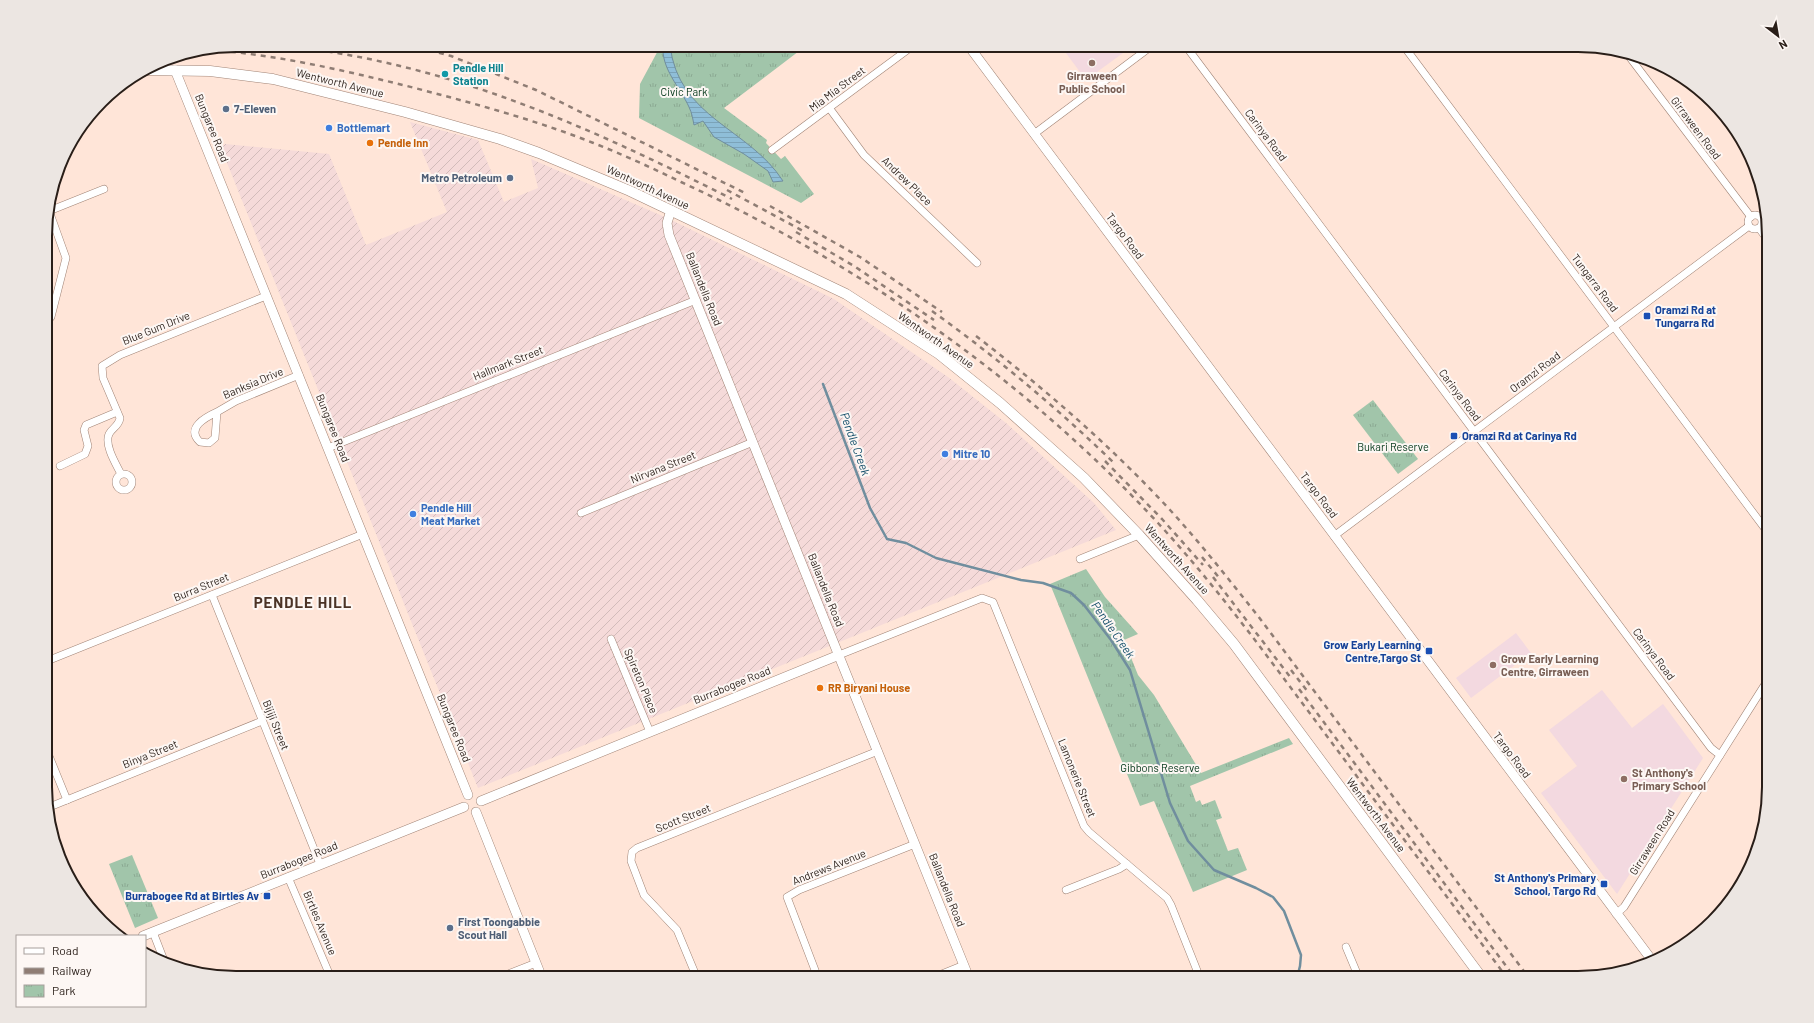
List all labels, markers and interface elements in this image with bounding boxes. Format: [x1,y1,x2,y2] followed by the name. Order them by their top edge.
[1758,16,1798,56] north arrow
[1777,38,1790,52] text: N
[1087,58,1097,68] marker: Girraween Public School
[453,61,504,87] place label: Pendle Hill Station
[806,63,867,114] street label: Mia Mia Street
[295,65,385,100] street label: Wentworth Avenue
[440,69,450,79] marker: Pendle Hill Station
[1059,69,1125,95] place label: Girraween Public School
[660,85,708,98] park label: Civic Park
[193,92,232,164] street label: Bungaree Road
[1669,94,1724,162] street label: Girraween Road
[234,102,276,115] place label: 7-Eleven
[221,104,231,114] marker: 7-Eleven
[1243,106,1290,163] street label: Carinya Road
[337,121,390,134] place label: Bottlemart
[324,123,334,133] marker: Bottlemart
[378,136,428,149] place label: Pendle Inn
[365,138,375,148] marker: Pendle Inn
[880,154,935,208] street label: Andrew Place
[605,162,692,211] street label: Wentworth Avenue
[421,171,502,184] place label: Metro Petroleum
[505,173,515,183] marker: Metro Petroleum
[1104,210,1147,261] street label: Targo Road
[684,250,725,327] street label: Ballandella Road
[1569,251,1621,314] street label: Tungarra Road
[1655,303,1716,329] place label: Oramzi Rd at Tungarra Rd
[120,308,192,347] street label: Blue Gum Drive
[896,308,977,371] street label: Wentworth Avenue
[1642,311,1652,321] marker: Oramzi Rd at Tungarra Rd
[471,343,545,382] street label: Hallmark Street
[1507,348,1562,395] street label: Oramzi Road
[221,364,285,401] street label: Banksia Drive
[1437,366,1484,423] street label: Carinya Road
[314,392,353,464] street label: Bungaree Road
[838,410,874,477] water label: Pendle Creek
[1462,429,1577,442] place label: Oramzi Rd at Carinya Rd
[1449,431,1459,441] marker: Oramzi Rd at Carinya Rd
[1357,440,1429,453] park label: Bukari Reserve
[953,447,990,460] place label: Mitre 10
[628,448,697,485] street label: Nirvana Street
[940,449,950,459] marker: Mitre 10
[1298,469,1341,520] street label: Targo Road
[421,501,480,527] place label: Pendle Hill Meat Market
[408,509,418,519] marker: Pendle Hill Meat Market
[1142,521,1212,597] street label: Wentworth Avenue
[806,551,847,628] street label: Ballandella Road
[171,570,230,604] street label: Burra Street
[254,593,352,611] district label: PENDLE HILL
[1089,598,1139,661] water label: Pendle Creek
[1631,625,1678,682] street label: Carinya Road
[1323,638,1421,664] place label: Grow Early Learning Centre,Targo St
[622,646,661,715] street label: Spireton Place
[1424,646,1434,656] marker: Grow Early Learning Centre,Targo St
[1501,652,1599,678] place label: Grow Early Learning Centre, Girraween
[1488,660,1498,670] marker: Grow Early Learning Centre, Girraween
[691,663,772,706] street label: Burrabogee Road
[828,681,910,694] place label: RR Biryani House
[815,683,825,693] marker: RR Biryani House
[435,692,474,764] street label: Bungaree Road
[261,698,292,752] street label: Bijiji Street
[1491,729,1534,780] street label: Targo Road
[120,737,179,770] street label: Binya Street
[1056,737,1099,819] street label: Lamonerie Street
[1120,761,1200,774] park label: Gibbons Reserve
[1632,766,1706,792] place label: St Anthony's Primary School
[1619,774,1629,784] marker: St Anthony's Primary School
[1344,775,1409,855] street label: Wentworth Avenue
[653,801,712,834] street label: Scott Street
[1626,806,1677,877] street label: Girraween Road
[258,838,339,881] street label: Burrabogee Road
[790,846,868,887] street label: Andrews Avenue
[927,851,968,928] street label: Ballandella Road
[1494,871,1596,897] place label: St Anthony's Primary School, Targo Rd
[1599,879,1609,889] marker: St Anthony's Primary School, Targo Rd
[125,889,259,902] place label: Burrabogee Rd at Birtles Av
[301,889,340,957] street label: Birtles Avenue
[262,891,272,901] marker: Burrabogee Rd at Birtles Av
[458,915,540,941] place label: First Toongabbie Scout Hall
[445,923,455,933] marker: First Toongabbie Scout Hall
[16,935,146,1007] legend
[52,943,79,957] text: Road
[52,963,92,977] text: Railway
[52,983,76,997] text: Park

